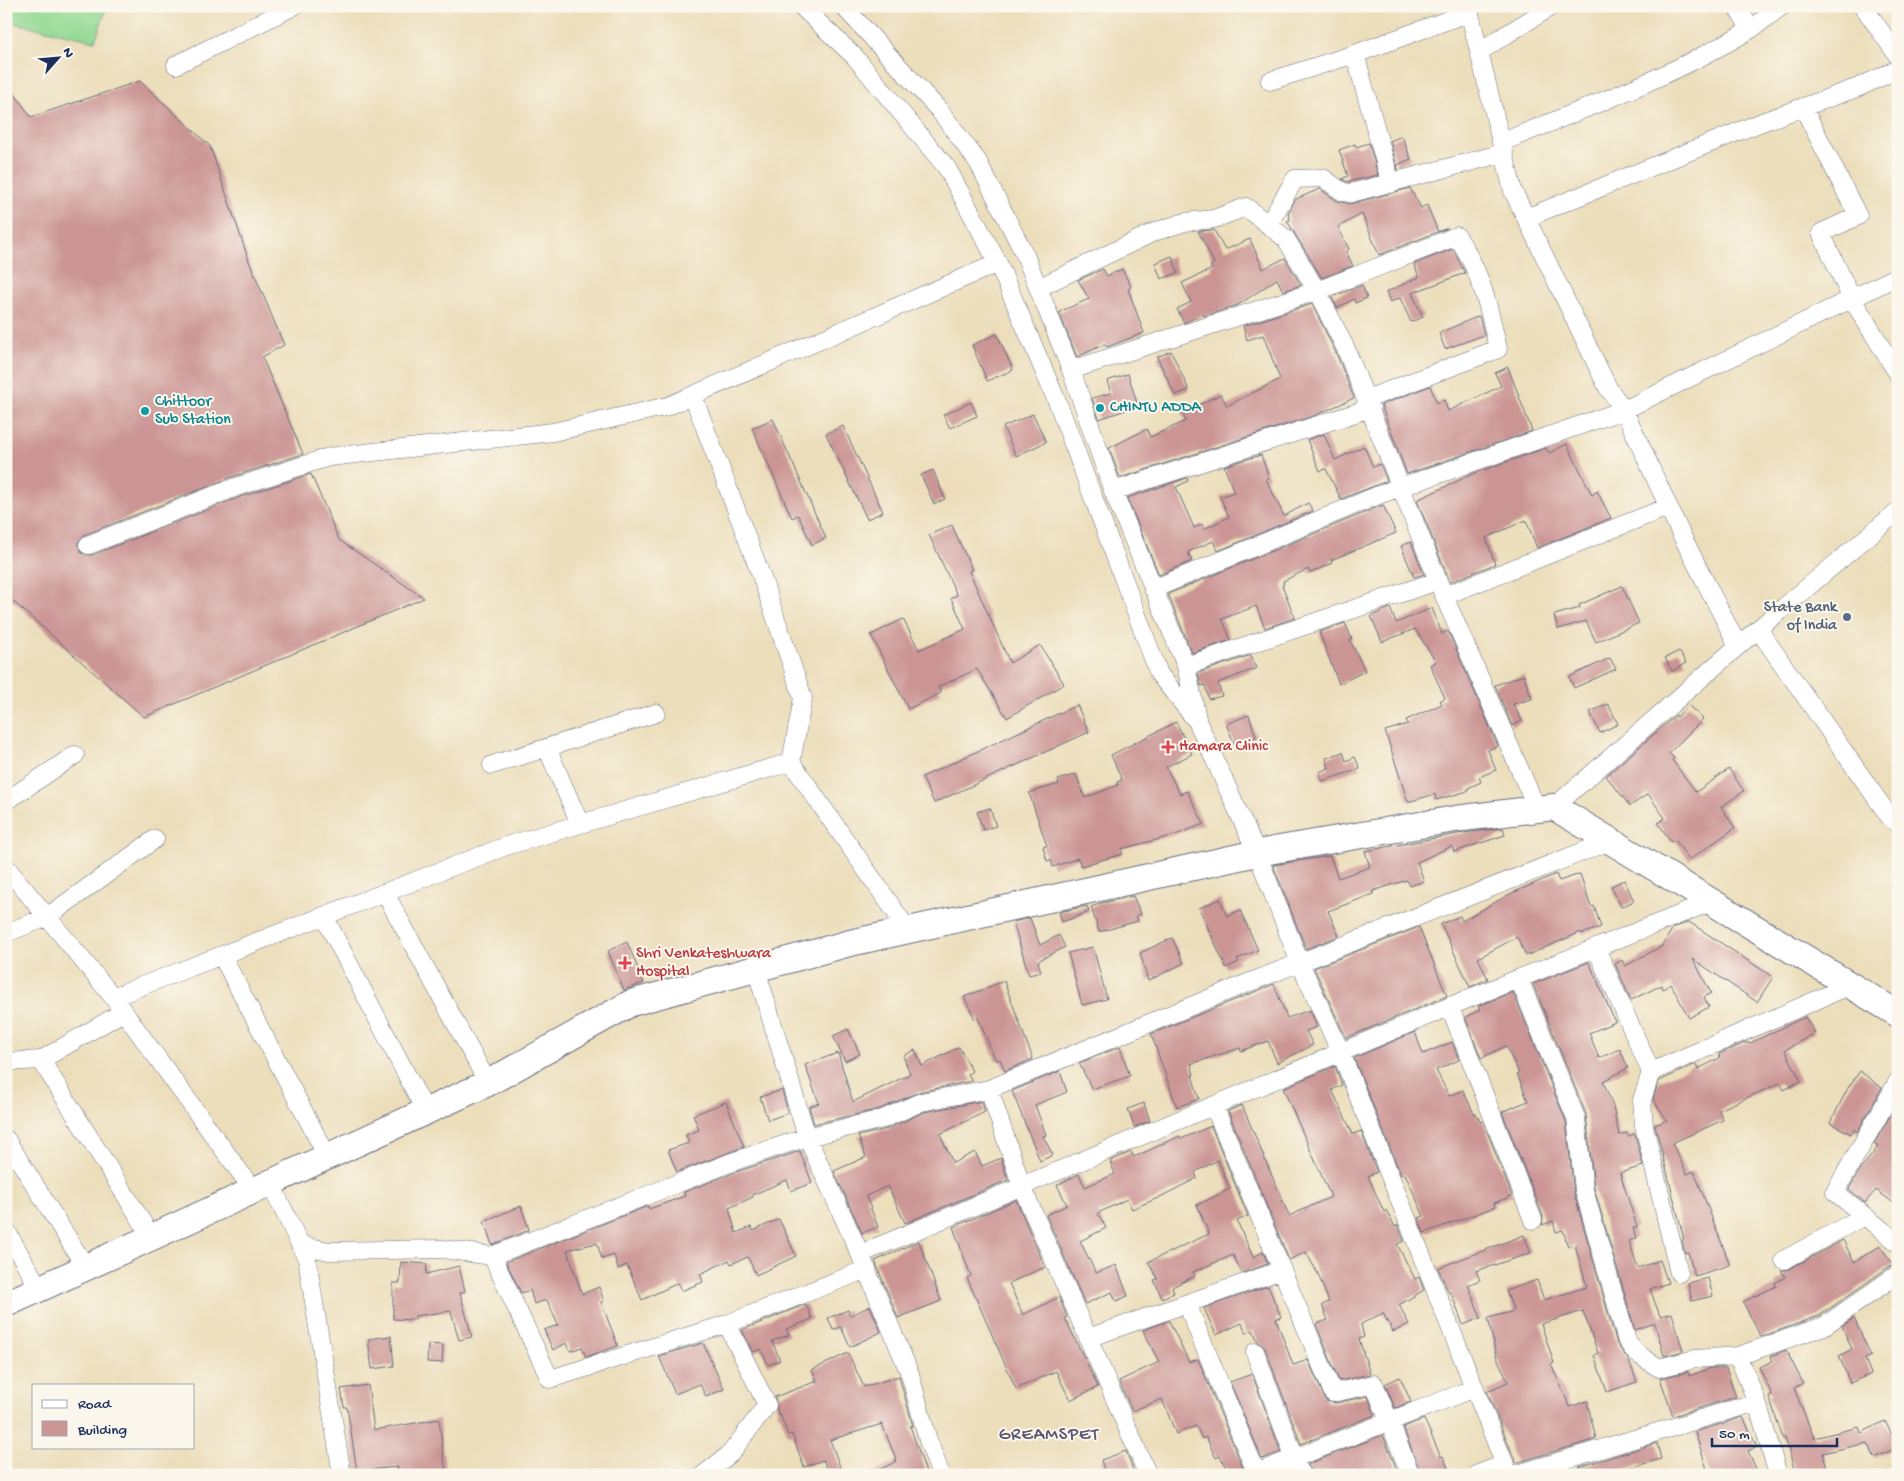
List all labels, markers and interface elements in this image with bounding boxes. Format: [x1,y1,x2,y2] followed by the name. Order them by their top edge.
[32,32,82,82] north arrow
[58,45,77,61] text: N
[155,393,231,430] place label: Chittoor Sub Station
[1110,399,1203,418] place label: CHINTU ADDA
[1094,402,1106,414] marker: CHINTU ADDA
[139,405,151,417] marker: Chittoor Sub Station
[1764,599,1839,636] place label: State Bank of India
[1841,611,1853,623] marker: State Bank of India
[1179,738,1268,757] place label: Hamara Clinic
[1161,740,1175,754] marker: Hamara Clinic
[636,945,772,982] place label: Shri Venkateshwara Hospital
[618,956,632,970] marker: Shri Venkateshwara Hospital
[32,1384,195,1448] legend
[78,1396,112,1414] text: Road
[1712,1416,1836,1448] scale bar
[77,1422,127,1440] text: Building
[999,1425,1099,1446] district label: GREAMSPET
[1719,1426,1750,1444] text: 50 m

